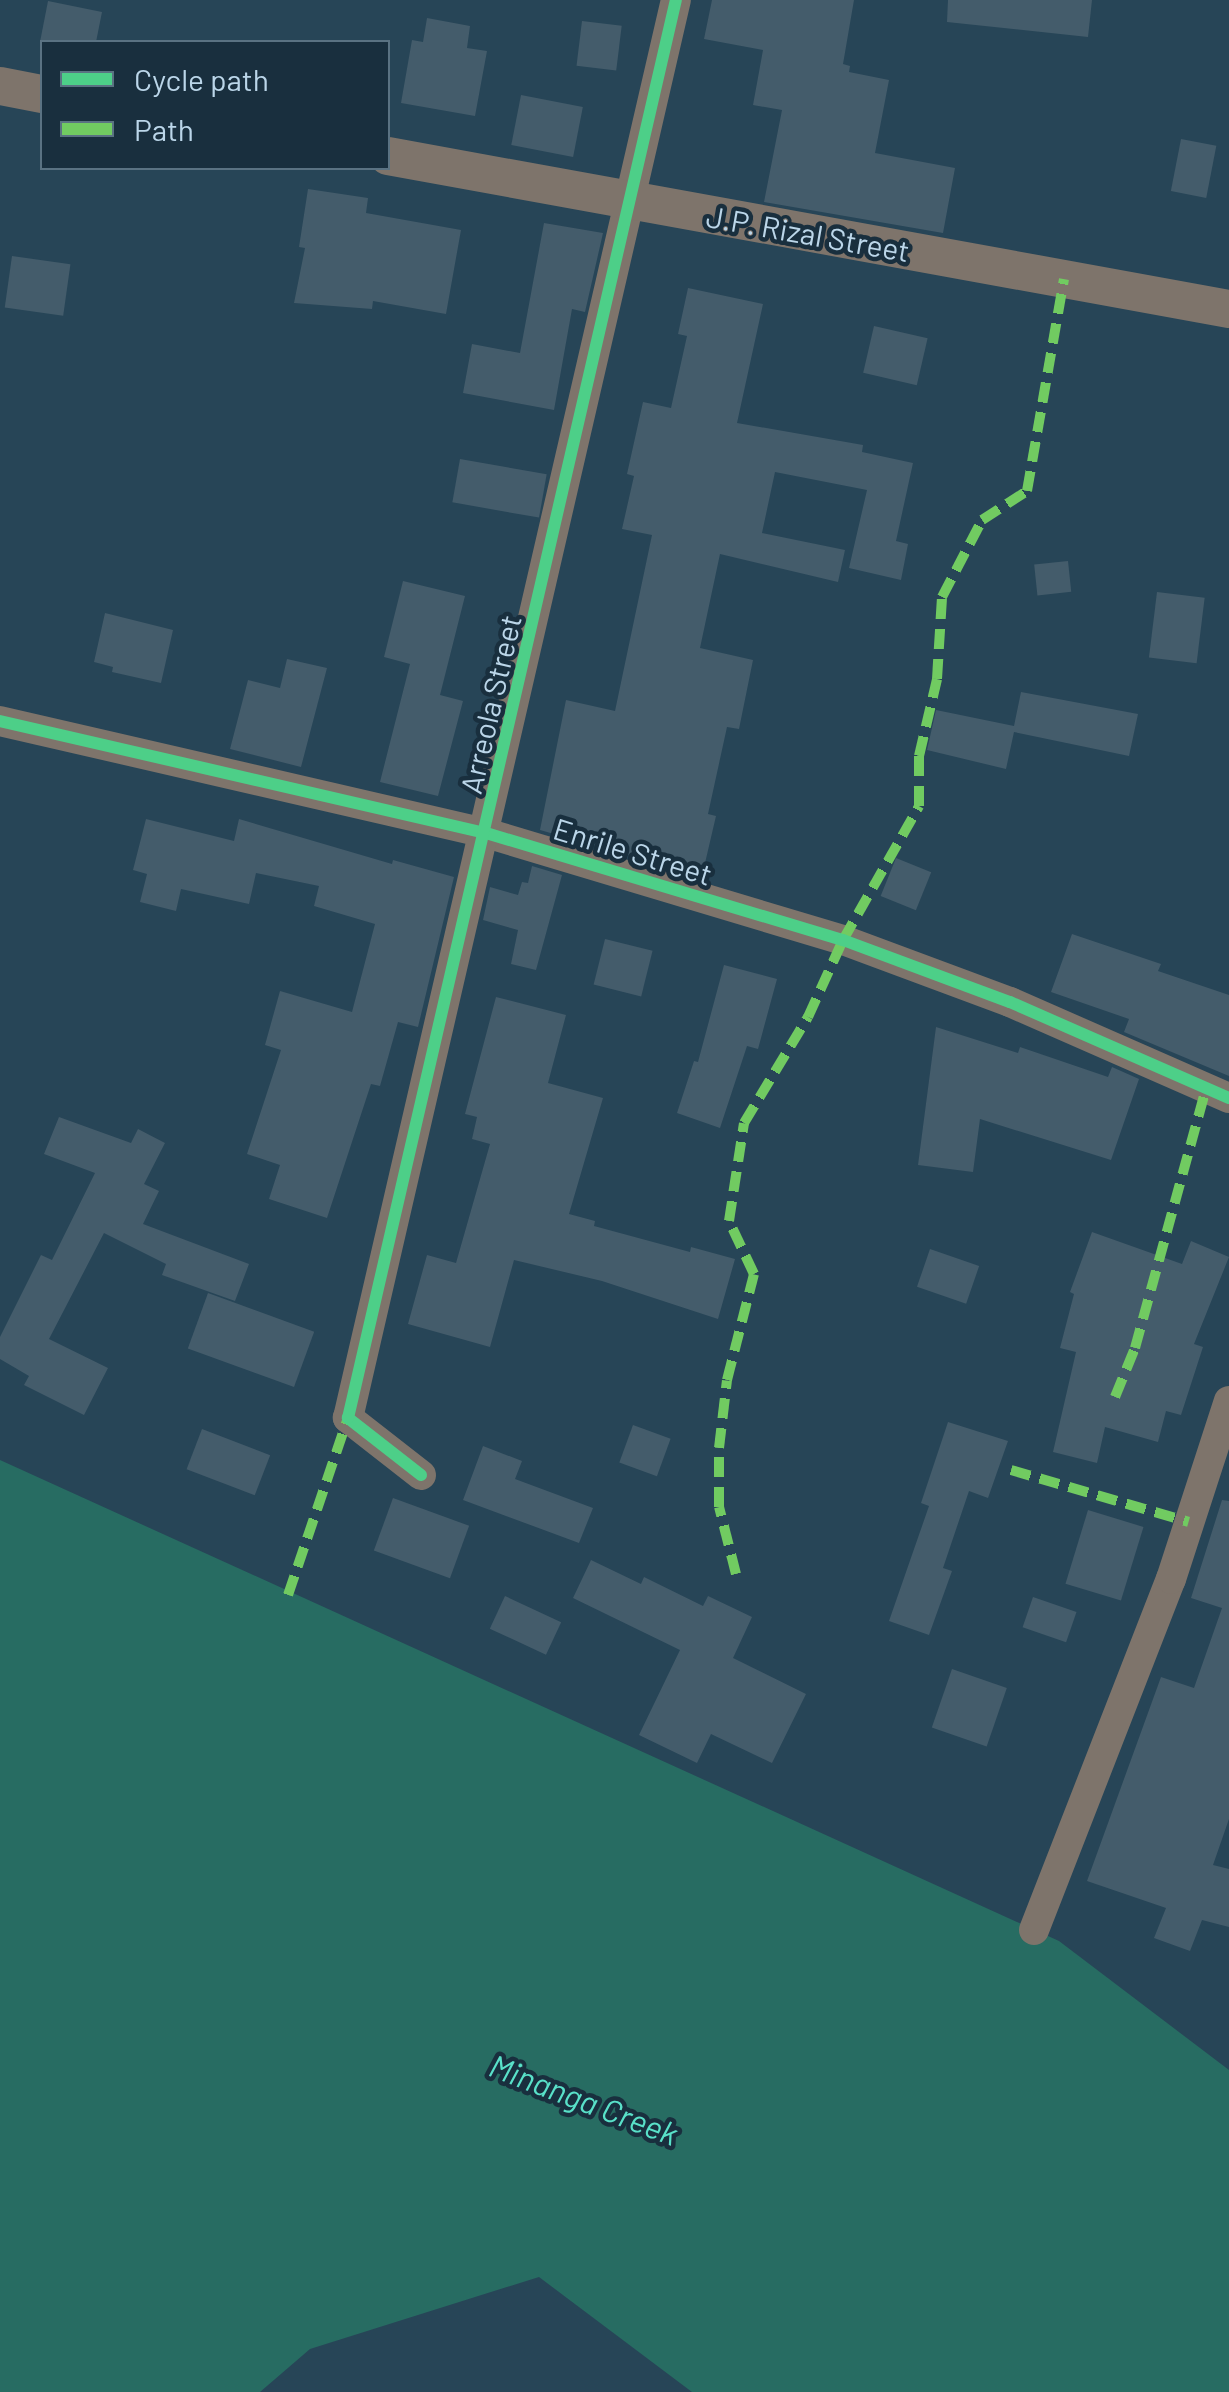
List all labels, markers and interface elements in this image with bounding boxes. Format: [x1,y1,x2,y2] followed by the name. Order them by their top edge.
[40,40,390,170] legend
[134,61,269,97] text: Cycle path
[134,111,194,147] text: Path
[704,197,912,269] street label: J.P. Rizal Street
[452,611,528,797] street label: Arreola Street
[549,810,717,892] street label: Enrile Street
[484,2045,684,2153] water label: Minanga Creek

